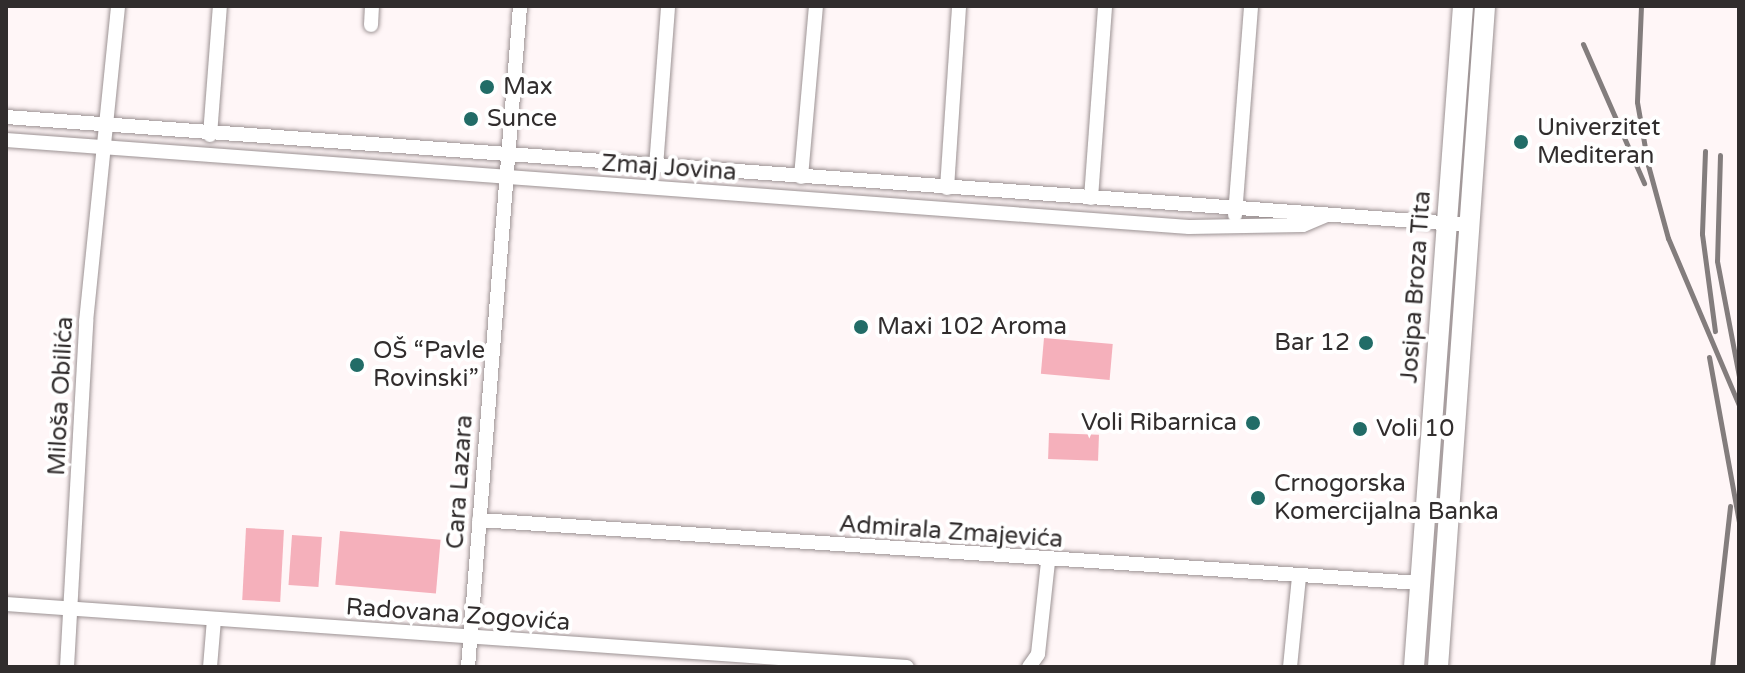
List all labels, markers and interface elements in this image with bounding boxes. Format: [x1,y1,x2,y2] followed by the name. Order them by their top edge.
[503,73,553,101] place label: Max
[478,78,496,96] marker: Max
[487,105,557,133] place label: Sunce
[462,110,480,128] marker: Sunce
[1537,114,1660,170] place label: Univerzitet Mediteran
[1512,133,1530,151] marker: Univerzitet Mediteran
[600,149,738,187] street label: Zmaj Jovina
[1395,190,1437,384] street label: Josipa Broza Tita
[877,313,1067,341] place label: Maxi 102 Aroma
[42,316,80,476] street label: Miloša Obilića
[852,318,870,336] marker: Maxi 102 Aroma
[1274,329,1350,357] place label: Bar 12
[1357,334,1375,352] marker: Bar 12
[373,337,485,393] place label: OŠ “Pavle Rovinski”
[348,356,366,374] marker: OŠ “Pavle Rovinski”
[1081,409,1237,437] place label: Voli Ribarnica
[441,414,479,550] street label: Cara Lazara
[1244,414,1262,432] marker: Voli Ribarnica
[1376,415,1454,443] place label: Voli 10
[1351,420,1369,438] marker: Voli 10
[1274,470,1499,526] place label: Crnogorska Komercijalna Banka
[1249,489,1267,507] marker: Crnogorska Komercijalna Banka
[838,510,1064,554] street label: Admirala Zmajevića
[345,593,571,637] street label: Radovana Zogovića

